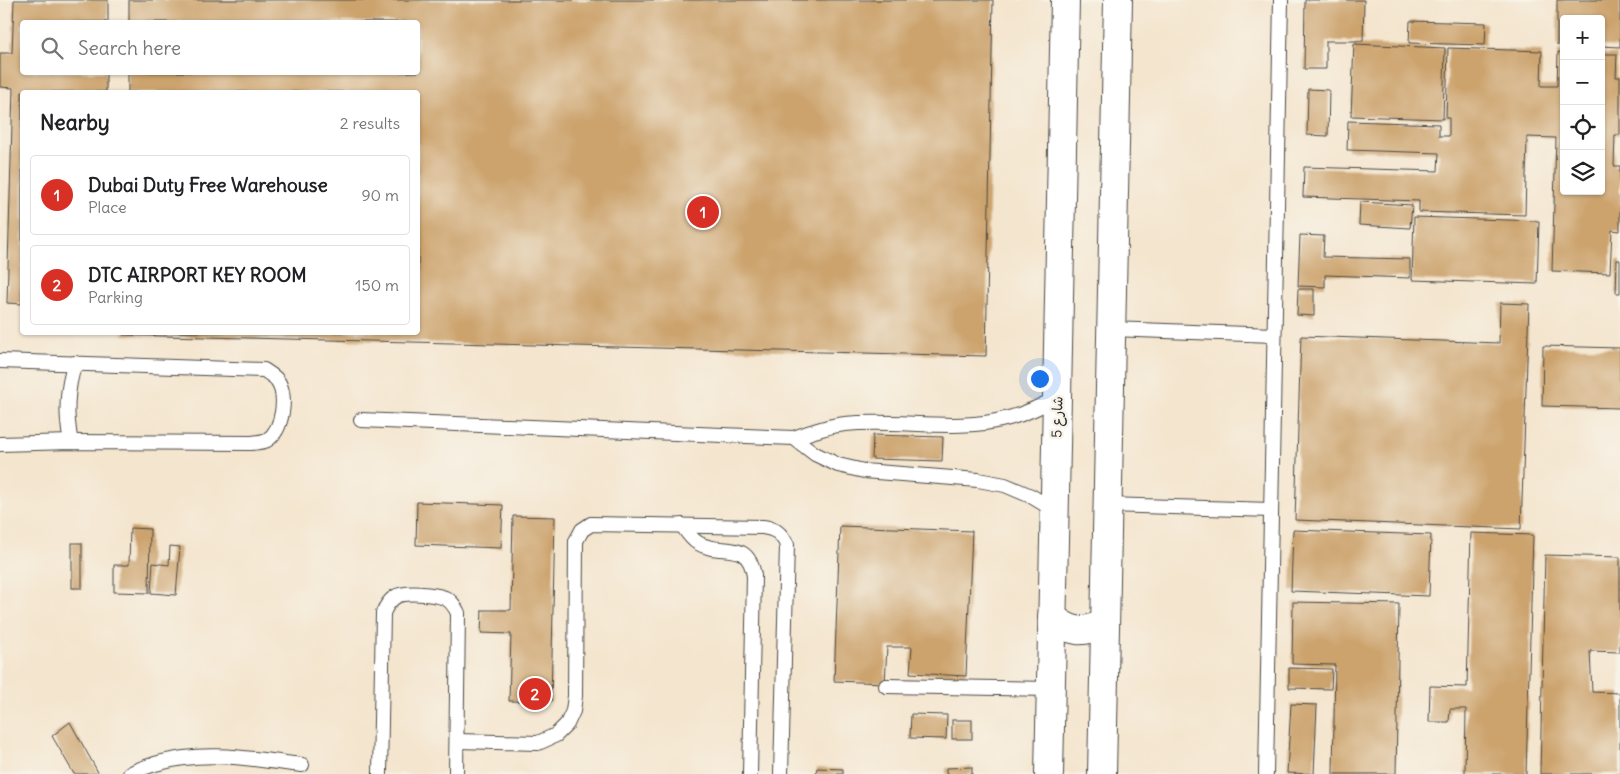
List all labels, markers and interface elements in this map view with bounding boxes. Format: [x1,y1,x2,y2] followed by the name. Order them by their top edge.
[1560,15,1605,195] map controls
[1560,15,1605,60] button: +
[20,20,420,75] search box
[38,34,66,62] icon: search
[78,36,181,60] text: Search here
[1560,60,1605,105] button: −
[1560,105,1605,150] button: locate
[40,109,110,136] text: Nearby
[340,113,400,133] text: 2 results
[1560,150,1605,195] button: layers
[88,173,328,197] text: Dubai Duty Free Warehouse
[54,185,60,205] text: 1
[361,185,399,205] text: 90 m
[687,193,719,231] pin: 1
[88,197,127,217] text: Place
[88,263,307,287] text: DTC AIRPORT KEY ROOM
[53,275,61,295] text: 2
[355,275,399,295] text: 150 m
[88,287,143,307] text: Parking
[1027,366,1053,392] your location
[1047,396,1068,438] street label: شارع 5
[519,675,551,713] pin: 2

